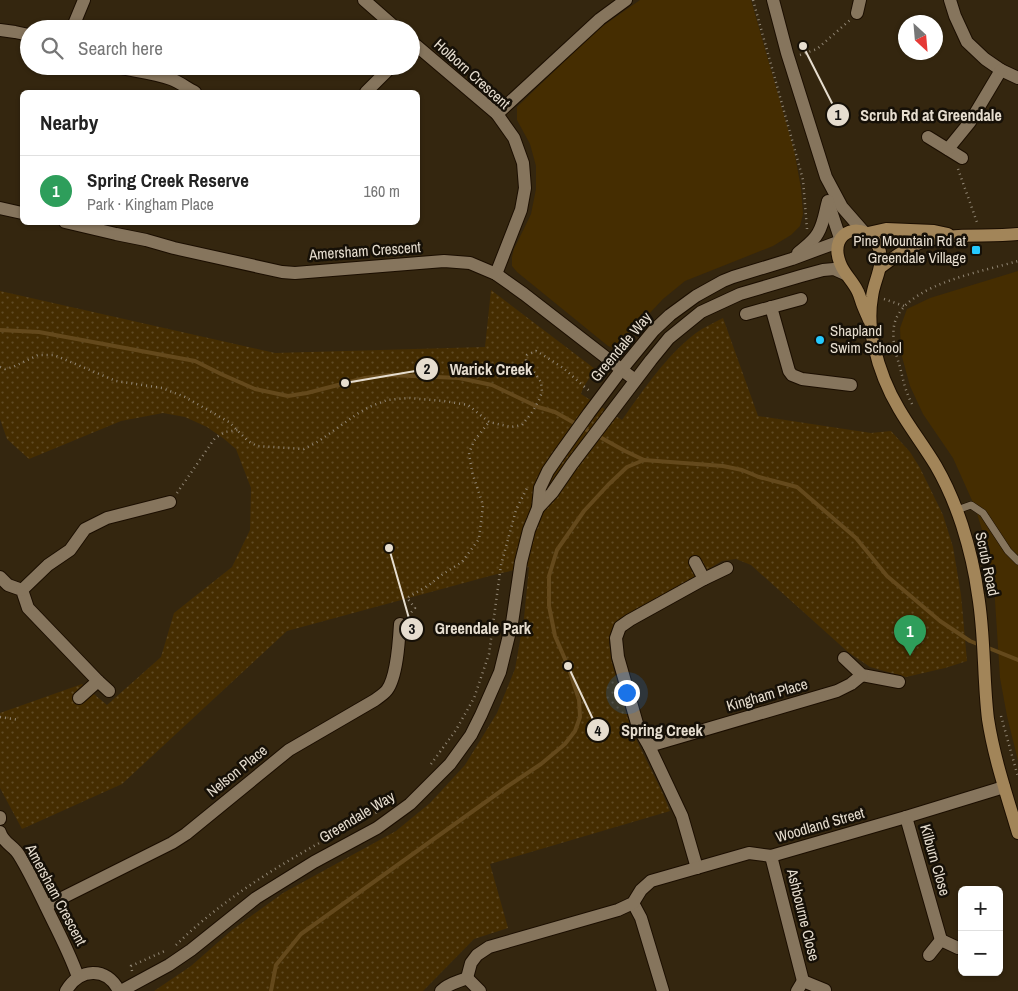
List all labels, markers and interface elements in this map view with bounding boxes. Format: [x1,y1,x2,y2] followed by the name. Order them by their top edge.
[898,15,943,60] north arrow
[20,20,420,75] search box
[38,34,66,62] icon: search
[430,34,515,114] street label: Holborn Crescent
[78,35,163,61] text: Search here
[825,99,1012,130] callout: Scrub Rd at Greendale
[835,104,842,125] text: 1
[860,104,1002,126] text: Scrub Rd at Greendale
[40,108,98,137] text: Nearby
[87,167,249,193] text: Spring Creek Reserve
[52,180,60,202] text: 1
[364,180,400,202] text: 160 m
[87,193,214,215] text: Park · Kingham Place
[853,230,967,268] place label: Pine Mountain Rd at Greendale Village
[307,236,422,265] street label: Amersham Crescent
[970,244,982,256] marker: Pine Mountain Rd at Greendale Village
[585,307,657,386] street label: Greendale Way
[830,320,902,358] place label: Shapland Swim School
[814,334,826,346] marker: Shapland Swim School
[414,354,542,385] callout: Warick Creek
[424,358,431,379] text: 2
[450,358,533,380] text: Warick Creek
[970,530,1005,598] street label: Scrub Road
[400,613,541,644] callout: Greendale Park
[894,615,926,656] pin: 1
[435,617,532,639] text: Greendale Park
[409,618,416,639] text: 3
[724,673,810,716] street label: Kingham Place
[614,680,640,706] your location
[586,715,713,746] callout: Spring Creek
[621,719,704,741] text: Spring Creek
[595,720,602,741] text: 4
[202,740,272,802] street label: Nelson Place
[315,785,399,847] street label: Greendale Way
[773,802,867,847] street label: Woodland Street
[915,821,956,898] street label: Kilburn Close
[20,839,92,950] street label: Amersham Crescent
[782,866,825,963] street label: Ashbourne Close
[958,886,1003,976] map controls
[958,886,1003,931] button: +
[958,931,1003,976] button: −

